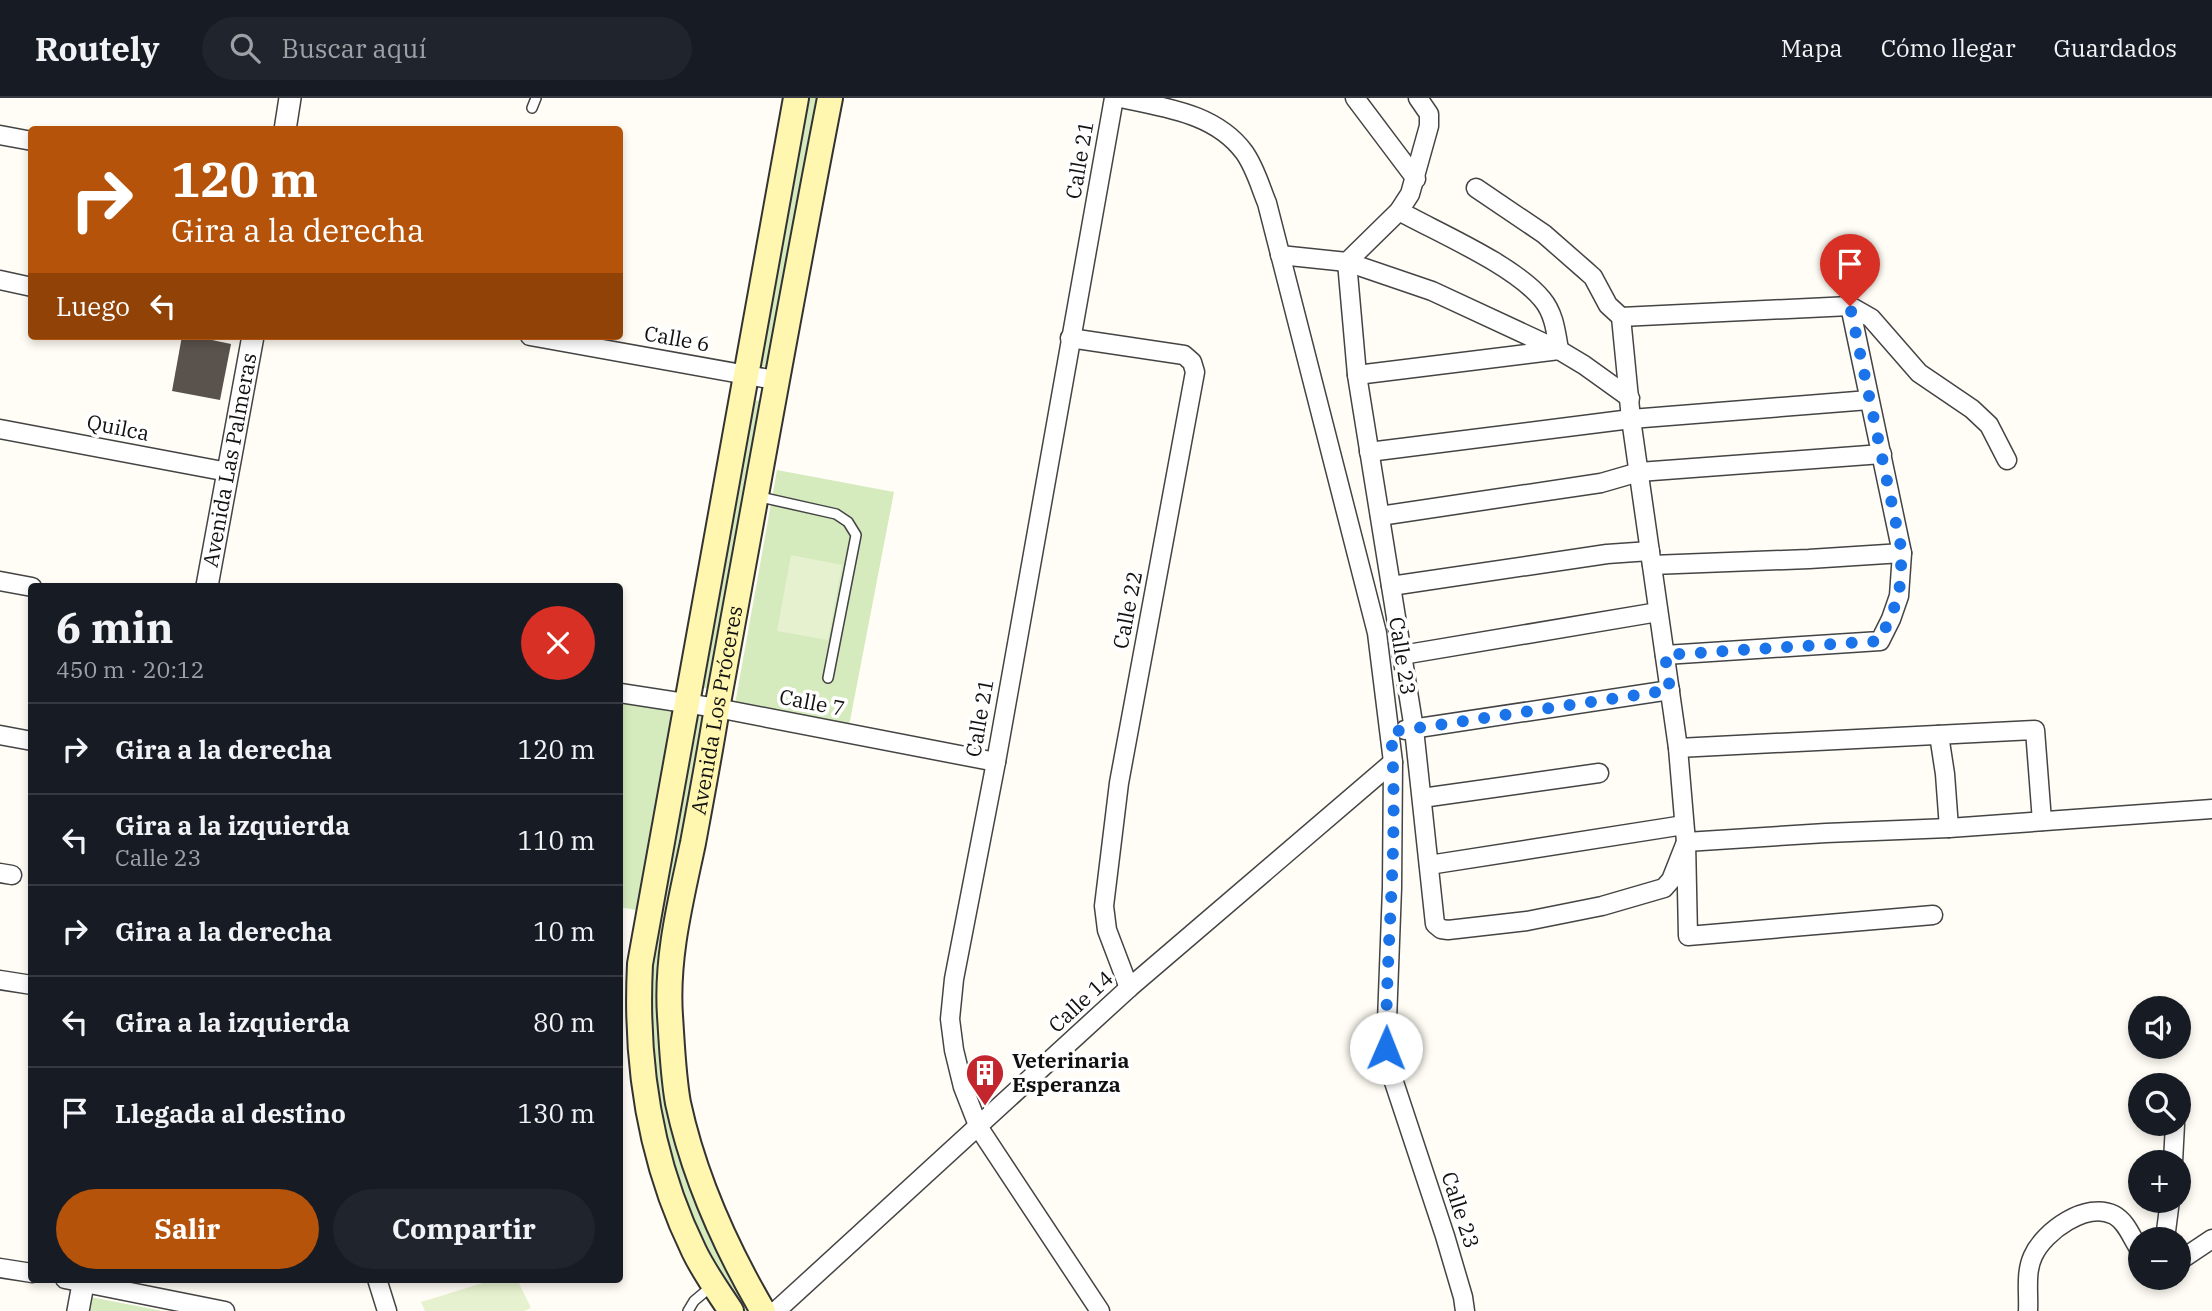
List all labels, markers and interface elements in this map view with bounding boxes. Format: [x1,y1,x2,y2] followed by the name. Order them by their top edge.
[202,17,692,80] search box
[35,27,160,70] text: Routely
[226,29,264,67] icon: search
[282,31,427,65] text: Buscar aquí
[1781,32,1843,64] text: Mapa
[1881,32,2016,64] text: Cómo llegar
[2054,32,2177,64] text: Guardados
[1058,119,1100,201] street label: Calle 21
[171,147,318,210] text: 120 m
[56,154,147,245] icon: right
[171,209,425,251] text: Gira a la derecha
[1820,234,1880,306] pin
[1831,245,1869,283] icon: arrive
[144,287,182,325] icon: left
[56,289,130,323] text: Luego
[642,318,712,358] street label: Calle 6
[196,351,263,569] street label: Avenida Las Palmeras
[84,407,152,447] street label: Quilca
[1106,568,1148,651] street label: Calle 22
[56,600,174,655] text: 6 min
[684,603,749,817] street label: Avenida Los Próceres
[521,606,595,680] button: close
[1383,615,1423,697] street label: Calle 23
[56,654,205,684] text: 450 m · 20:12
[958,677,1000,759] street label: Calle 21
[777,682,847,722] street label: Calle 7
[56,730,94,768] icon: right
[115,732,332,766] text: Gira a la derecha
[517,732,595,766] text: 120 m
[115,808,350,842] text: Gira a la izquierda
[56,821,94,859] icon: left
[517,823,595,857] text: 110 m
[115,842,201,872] text: Calle 23
[56,912,94,950] icon: right
[115,914,332,948] text: Gira a la derecha
[533,914,595,948] text: 10 m
[1042,964,1119,1038] street label: Calle 14
[2128,996,2191,1290] map controls
[2128,996,2191,1059] button: sound
[56,1003,94,1041] icon: left
[115,1005,350,1039] text: Gira a la izquierda
[533,1005,595,1039] text: 80 m
[1349,1011,1423,1085] position arrow
[1012,1046,1129,1098] place label: Veterinaria Esperanza
[964,1052,1006,1107] building icon: Veterinaria Esperanza
[2128,1073,2191,1136] button: search
[56,1094,94,1132] icon: arrive
[115,1096,346,1130] text: Llegada al destino
[517,1096,595,1130] text: 130 m
[2128,1150,2191,1213] button: +
[1435,1168,1486,1252] street label: Calle 23
[56,1189,319,1269] button: Salir
[333,1189,595,1269] button: Compartir
[2128,1227,2191,1290] button: −

